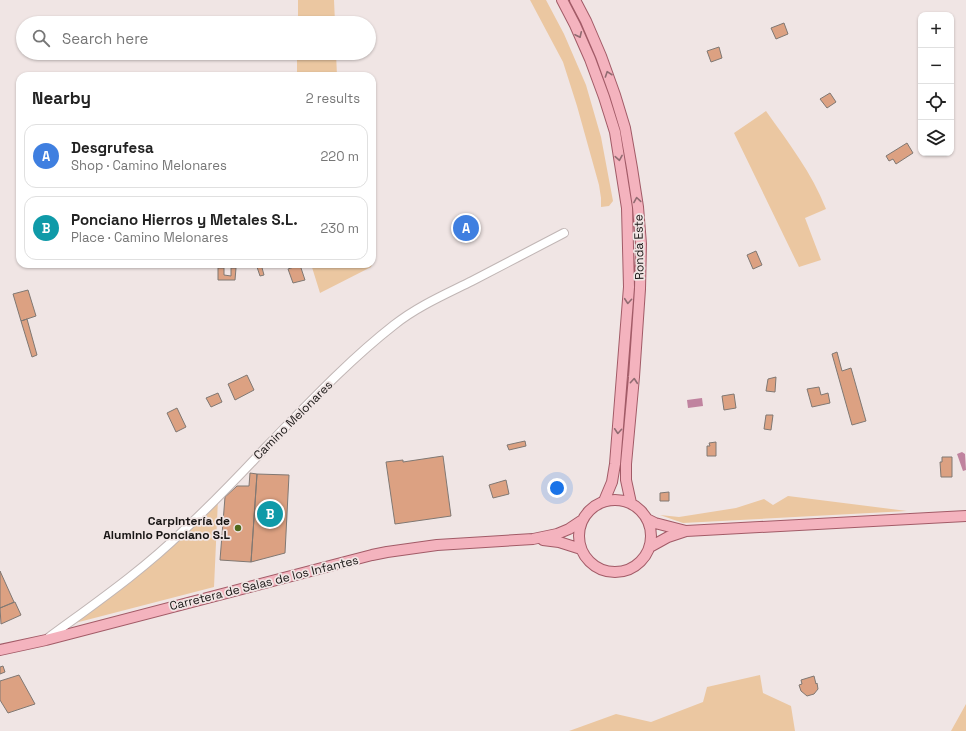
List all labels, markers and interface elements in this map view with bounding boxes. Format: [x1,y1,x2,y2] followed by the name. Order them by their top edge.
[918,12,954,156] map controls
[918,12,954,48] button: +
[16,16,376,60] search box
[30,27,52,49] icon: search
[62,29,148,48] text: Search here
[575,31,583,38] one-way arrow
[918,48,954,84] button: −
[604,70,612,77] one-way arrow
[918,84,954,120] button: locate
[32,87,91,109] text: Nearby
[306,90,360,107] text: 2 results
[918,120,954,156] button: layers
[71,138,154,157] text: Desgrufesa
[42,148,50,165] text: A
[320,148,359,165] text: 220 m
[614,155,623,161] one-way arrow
[71,157,227,174] text: Shop · Camino Melonares
[633,197,642,203] one-way arrow
[71,210,298,229] text: Ponciano Hierros y Metales S.L.
[453,213,479,243] pin: A
[630,214,648,280] street label: Ronda Este
[42,220,50,237] text: B
[321,220,359,237] text: 230 m
[71,229,228,246] text: Place · Camino Melonares
[623,298,632,304] one-way arrow
[250,377,336,463] street label: Camino Melonares
[629,378,638,384] one-way arrow
[613,428,622,434] one-way arrow
[547,478,567,498] your location
[257,499,283,529] pin: B
[103,513,230,543] place label: Carpintería de Aluminio Ponciano S.L
[233,523,243,533] marker: Carpintería de Aluminio Ponciano S.L
[168,552,360,614] street label: Carretera de Salas de los Infantes

